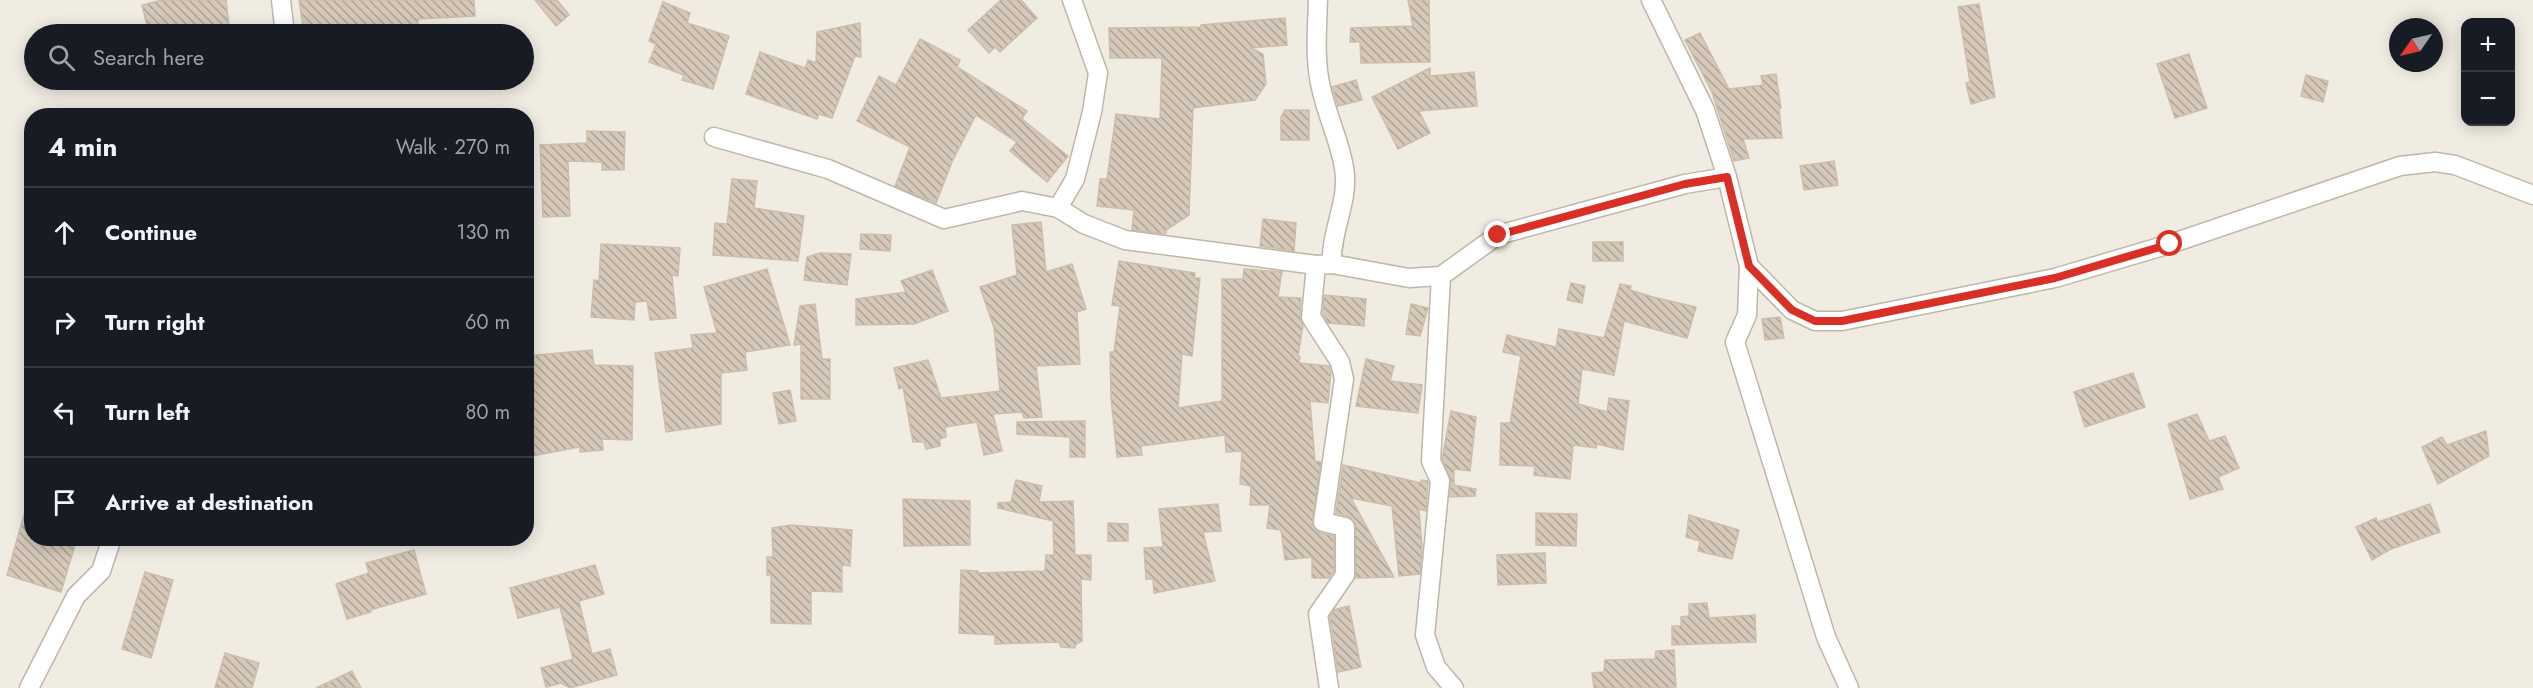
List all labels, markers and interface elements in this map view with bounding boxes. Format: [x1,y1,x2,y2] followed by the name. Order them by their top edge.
[2389,18,2443,72] north arrow
[2461,18,2515,126] map controls
[2461,18,2515,72] button: +
[24,24,534,90] search box
[45,41,78,74] icon: search
[93,41,204,73] text: Search here
[2461,72,2515,126] button: −
[48,128,117,166] text: 4 min
[396,133,510,162] text: Walk · 270 m
[48,216,81,249] icon: ahead
[105,216,197,248] text: Continue
[456,218,510,247] text: 130 m
[1484,221,1510,247] route end
[2156,230,2182,256] route start
[48,306,81,339] icon: right
[105,306,205,338] text: Turn right
[465,308,510,337] text: 60 m
[48,396,81,429] icon: left
[105,396,190,428] text: Turn left
[465,398,510,427] text: 80 m
[48,486,81,519] icon: arrive
[105,486,314,518] text: Arrive at destination

